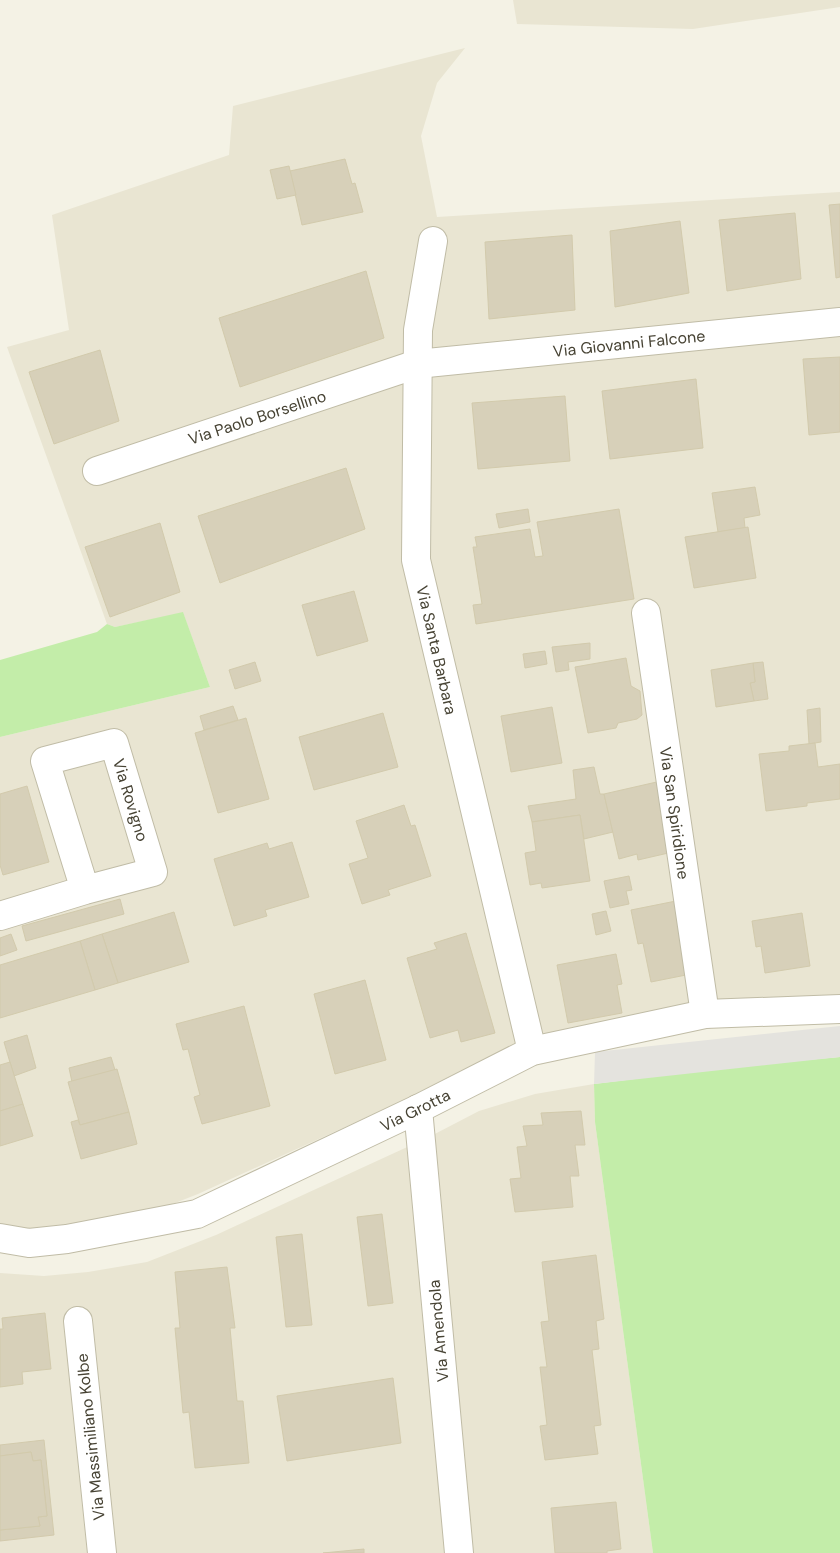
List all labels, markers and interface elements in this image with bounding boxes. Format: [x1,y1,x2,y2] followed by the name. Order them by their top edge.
[552,325,706,362] street label: Via Giovanni Falcone
[186,385,329,450] street label: Via Paolo Borsellino
[411,584,462,717] street label: Via Santa Barbara
[655,746,694,881] street label: Via San Spiridione
[108,756,153,844] street label: Via Rovigno
[377,1084,454,1136] street label: Via Grotta
[424,1279,453,1383] street label: Via Amendola
[71,1352,110,1521] street label: Via Massimiliano Kolbe

